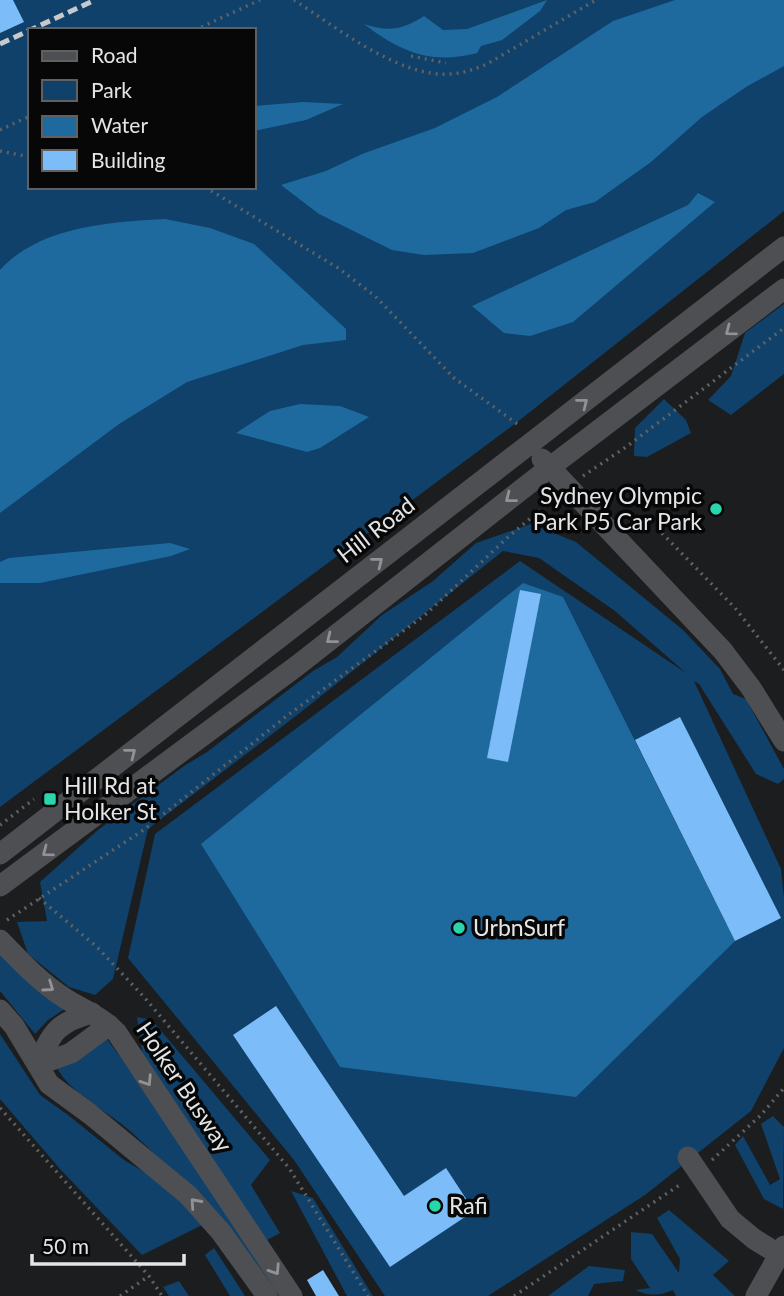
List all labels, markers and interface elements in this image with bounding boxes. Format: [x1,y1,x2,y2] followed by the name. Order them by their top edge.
[28,28,256,189] legend
[91,42,138,67] text: Road
[91,77,132,102] text: Park
[91,112,148,137] text: Water
[91,147,166,172] text: Building
[726,323,738,336] one-way arrow
[576,399,588,411] one-way arrow
[533,481,702,535] place label: Sydney Olympic Park P5 Car Park
[331,490,420,568] street label: Hill Road
[505,490,518,503] one-way arrow
[708,501,724,517] marker: Sydney Olympic Park P5 Car Park
[370,558,382,571] one-way arrow
[326,630,339,643] one-way arrow
[124,748,136,761] one-way arrow
[64,771,158,825] place label: Hill Rd at Holker St
[42,791,58,807] marker: Hill Rd at Holker St
[42,843,55,856] one-way arrow
[473,913,565,941] place label: UrbnSurf
[451,920,467,936] marker: UrbnSurf
[41,979,54,991] one-way arrow
[131,1016,239,1157] street label: Holker Busway
[139,1074,152,1087] one-way arrow
[449,1191,488,1219] place label: Rafi
[191,1198,204,1211] one-way arrow
[427,1198,443,1214] marker: Rafi
[32,1222,184,1266] scale bar
[42,1233,89,1258] text: 50 m
[267,1262,280,1275] one-way arrow

